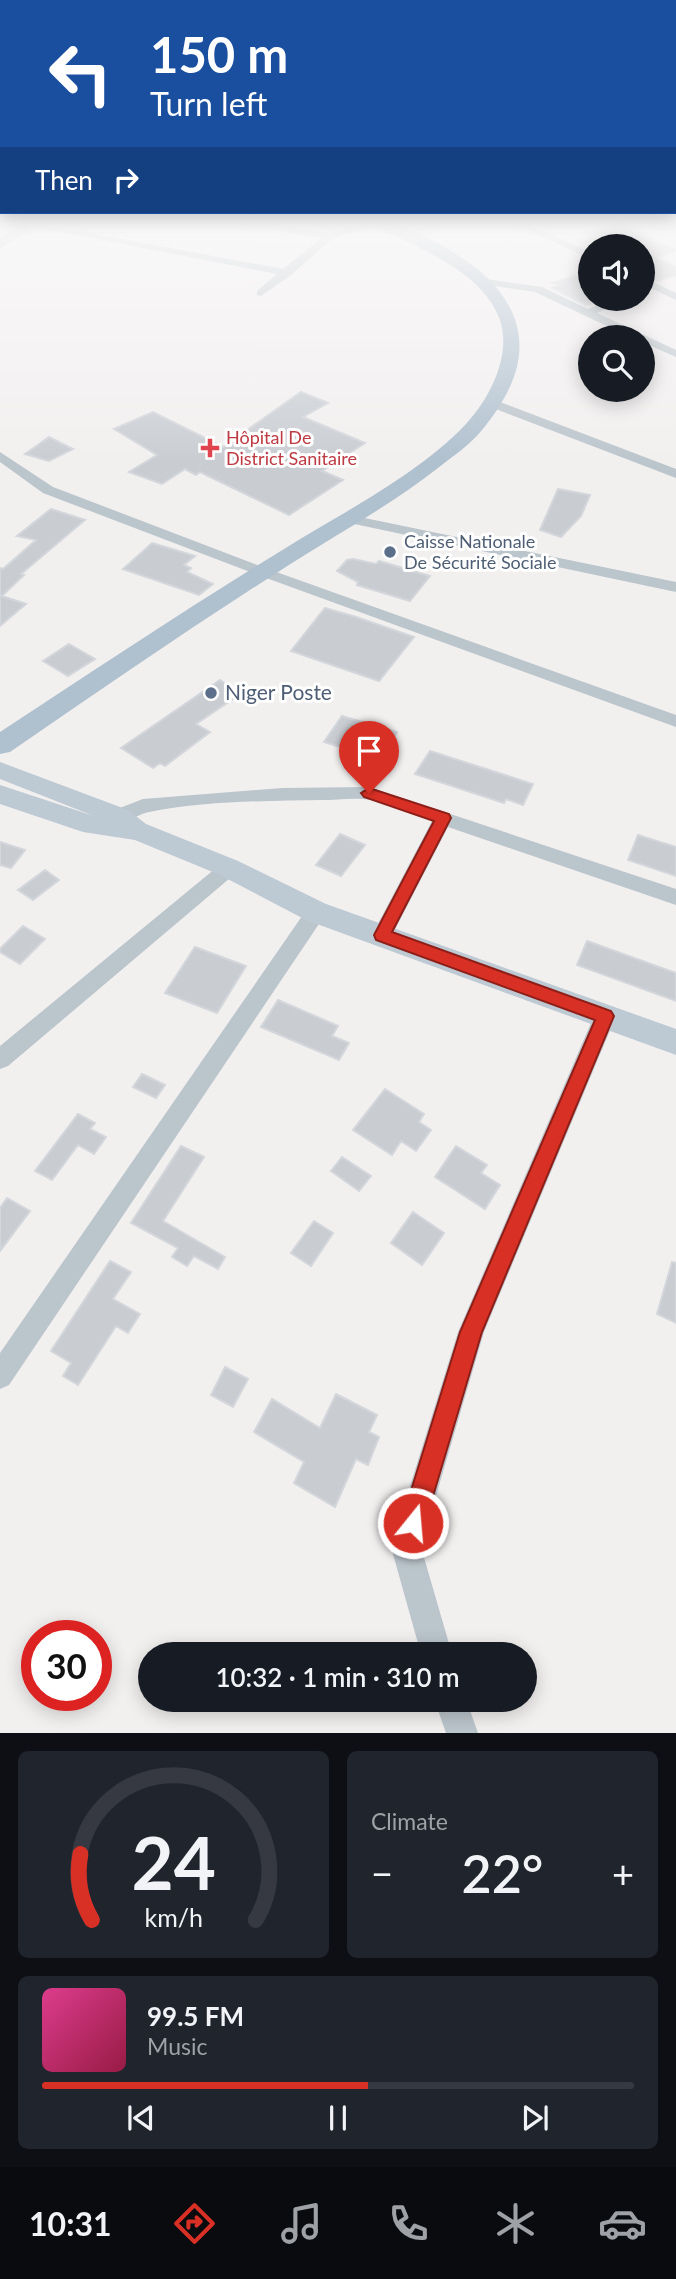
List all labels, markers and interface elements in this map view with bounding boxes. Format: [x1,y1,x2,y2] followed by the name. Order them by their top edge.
[150,25,288,83] text: 150 m
[35,28,126,119] icon: left
[150,84,267,123] text: Turn left
[107,161,145,199] icon: right
[35,164,93,196] text: Then
[578,234,655,402] map controls
[578,234,655,311] button: sound
[578,325,655,402] button: search
[226,426,357,469] place label: Hôpital De District Sanitaire
[200,438,220,458] marker: Hôpital De District Sanitaire
[404,530,556,573] place label: Caisse Nationale De Sécurité Sociale
[382,544,398,560] marker: Caisse Nationale De Sécurité Sociale
[225,679,332,704] place label: Niger Poste
[203,685,219,701] marker: Niger Poste
[339,721,399,793] pin
[350,732,388,770] icon: arrive
[376,1486,450,1560] position arrow
[21,1620,112,1711] speed limit sign: 30
[215,1661,460,1693] text: 10:32 · 1 min · 310 m
[371,1807,448,1835] text: Climate
[131,1819,216,1907] text: 24
[462,1842,543,1904] text: 22°
[371,1850,393,1896] text: −
[612,1850,634,1896] text: +
[144,1902,203,1932] text: km/h
[147,2000,244,2032] text: 99.5 FM
[147,2032,207,2060] text: Music
[122,2099,160,2137] icon: previous
[319,2099,357,2137] icon: pause
[516,2099,554,2137] icon: next
[170,2199,219,2248] icon: directions
[277,2199,326,2248] icon: music
[384,2199,433,2248] icon: phone
[491,2199,540,2248] icon: climate
[598,2199,647,2248] icon: car
[29,2204,112,2243] text: 10:31

